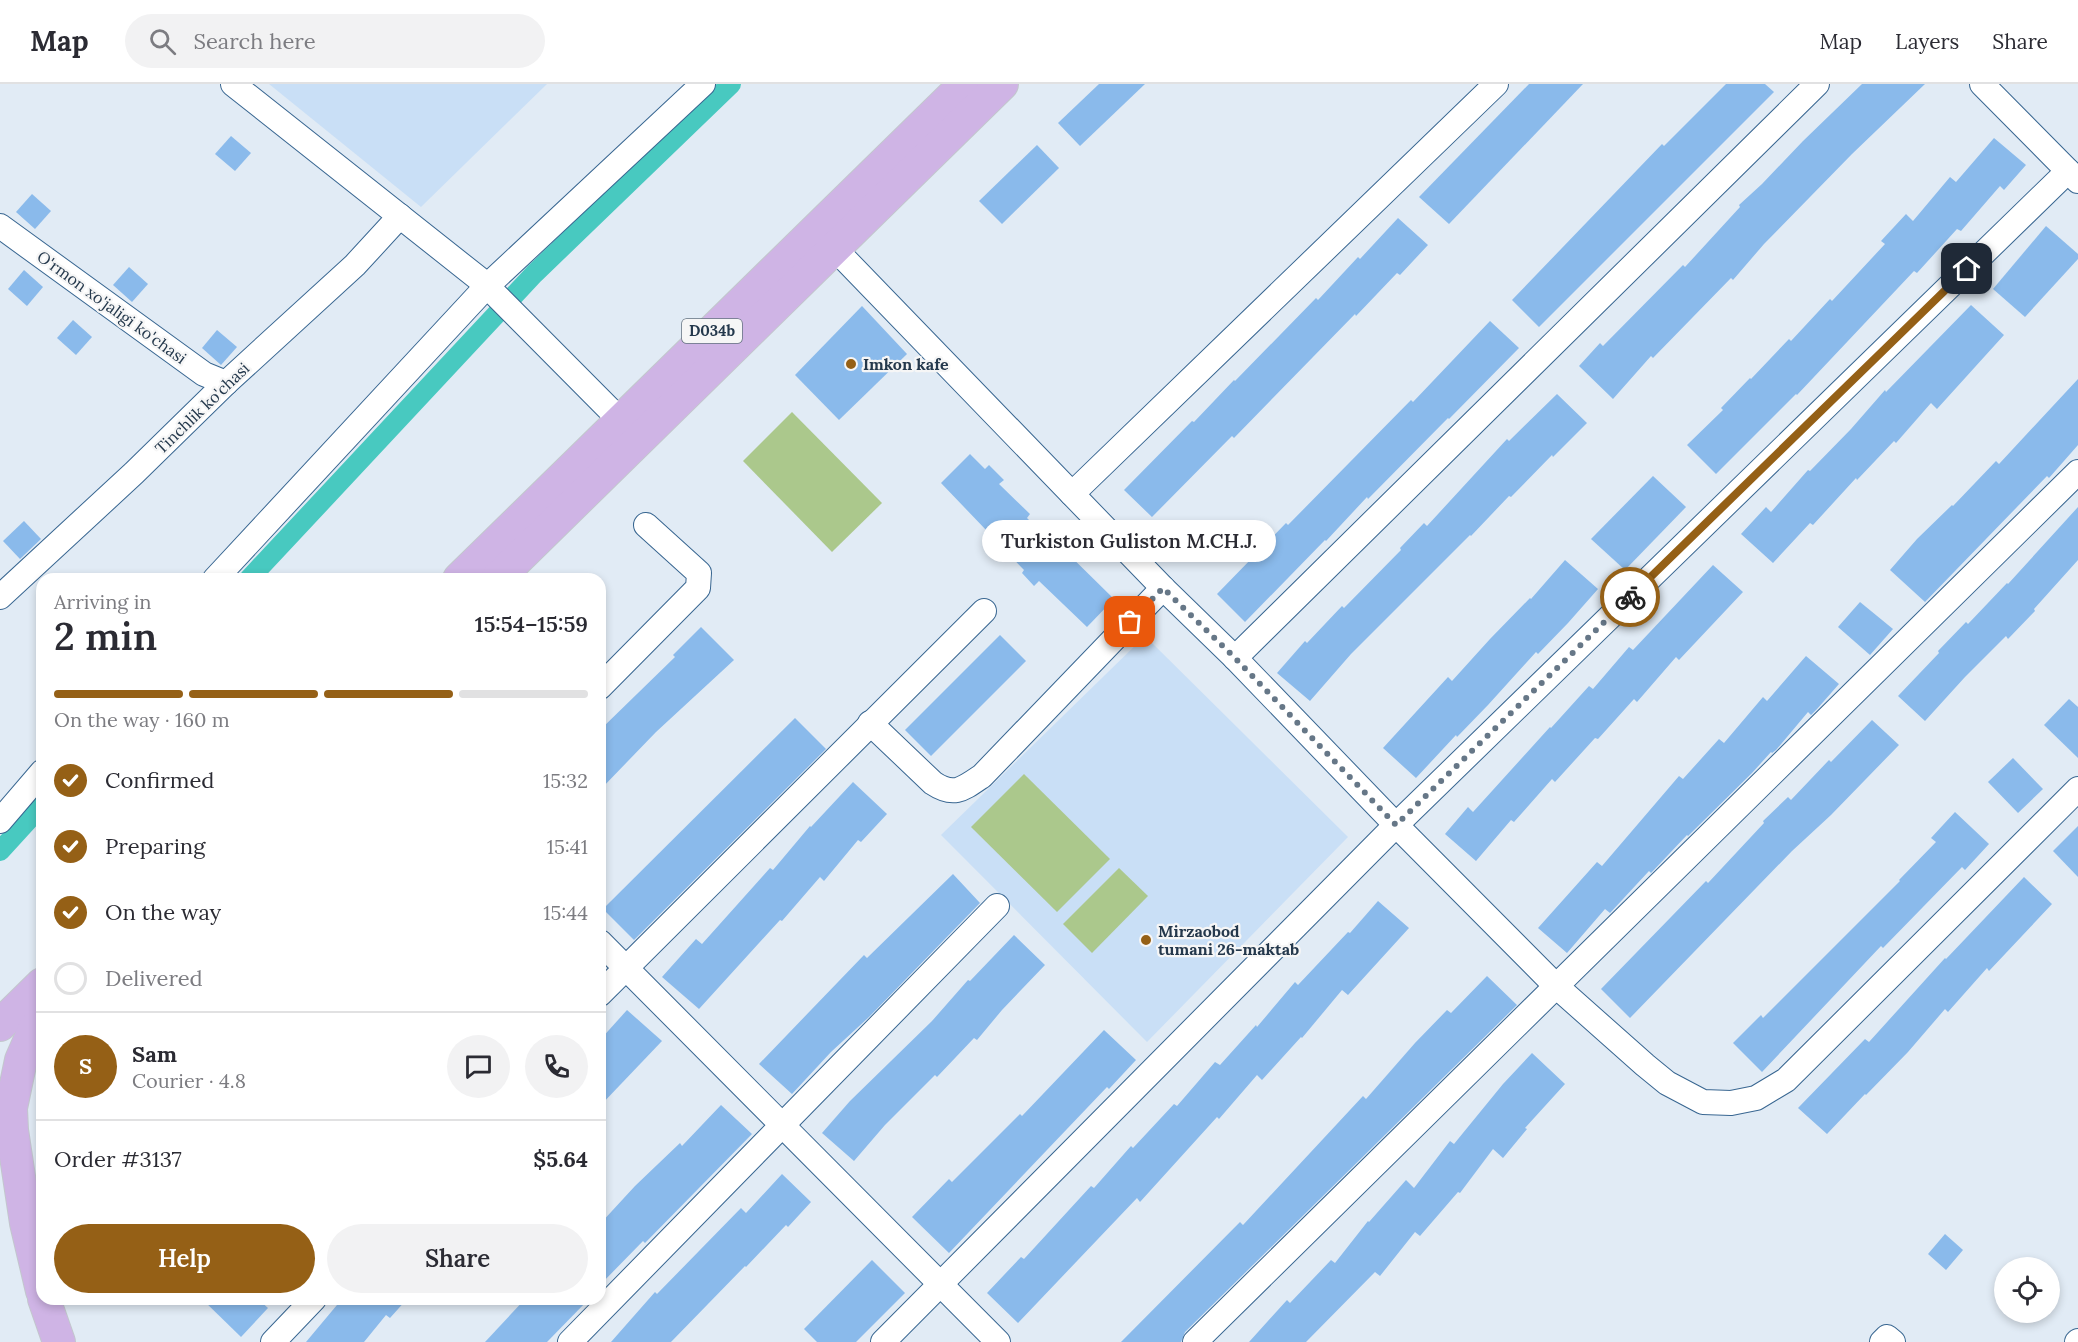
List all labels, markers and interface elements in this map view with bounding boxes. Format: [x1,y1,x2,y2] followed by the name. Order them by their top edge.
[125,14,545,68] search box
[30,23,89,59] text: Map
[146,25,179,58] icon: search
[194,27,316,55] text: Search here
[1819,28,1862,55] text: Map
[1895,28,1959,55] text: Layers
[1992,28,2048,55] text: Share
[1941,243,1992,294] pin
[33,246,191,368] street label: O'rmon xo'jaligi ko'chasi
[1950,252,1983,285] icon: home
[682,319,742,343] road number: D034b
[863,354,949,374] place label: Imkon kafe
[844,357,858,371] marker: Imkon kafe
[151,358,253,458] street label: Tinchlik ko'chasi
[983,520,1277,562] callout: Turkiston Guliston M.CH.J.
[1001,528,1257,553] text: Turkiston Guliston M.CH.J.
[1600,567,1660,627] courier
[1614,581,1647,614] icon: bike
[54,589,151,614] text: Arriving in
[1104,596,1155,647] pin
[1113,605,1146,638] icon: bag
[475,610,588,638] text: 15:54–15:59
[54,611,157,661] text: 2 min
[54,707,230,732] text: On the way · 160 m
[54,764,87,797] icon: check
[105,766,214,794] text: Confirmed
[543,768,588,793] text: 15:32
[54,830,87,863] icon: check
[105,832,205,860] text: Preparing
[547,834,588,859] text: 15:41
[54,896,87,929] icon: check
[105,898,221,926] text: On the way
[543,900,588,925] text: 15:44
[1158,921,1299,959] place label: Mirzaobod tumani 26-maktab
[1139,933,1153,947] marker: Mirzaobod tumani 26-maktab
[105,964,203,992] text: Delivered
[447,1035,510,1098] button: chat
[525,1035,588,1098] button: phone
[132,1040,177,1068] text: Sam
[79,1052,92,1080] text: S
[132,1068,246,1093] text: Courier · 4.8
[54,1145,182,1173] text: Order #3137
[533,1145,588,1173] text: $5.64
[54,1224,315,1293] button: Help
[327,1224,588,1293] button: Share
[1994,1257,2060,1323] map controls
[1994,1257,2060,1323] button: locate

